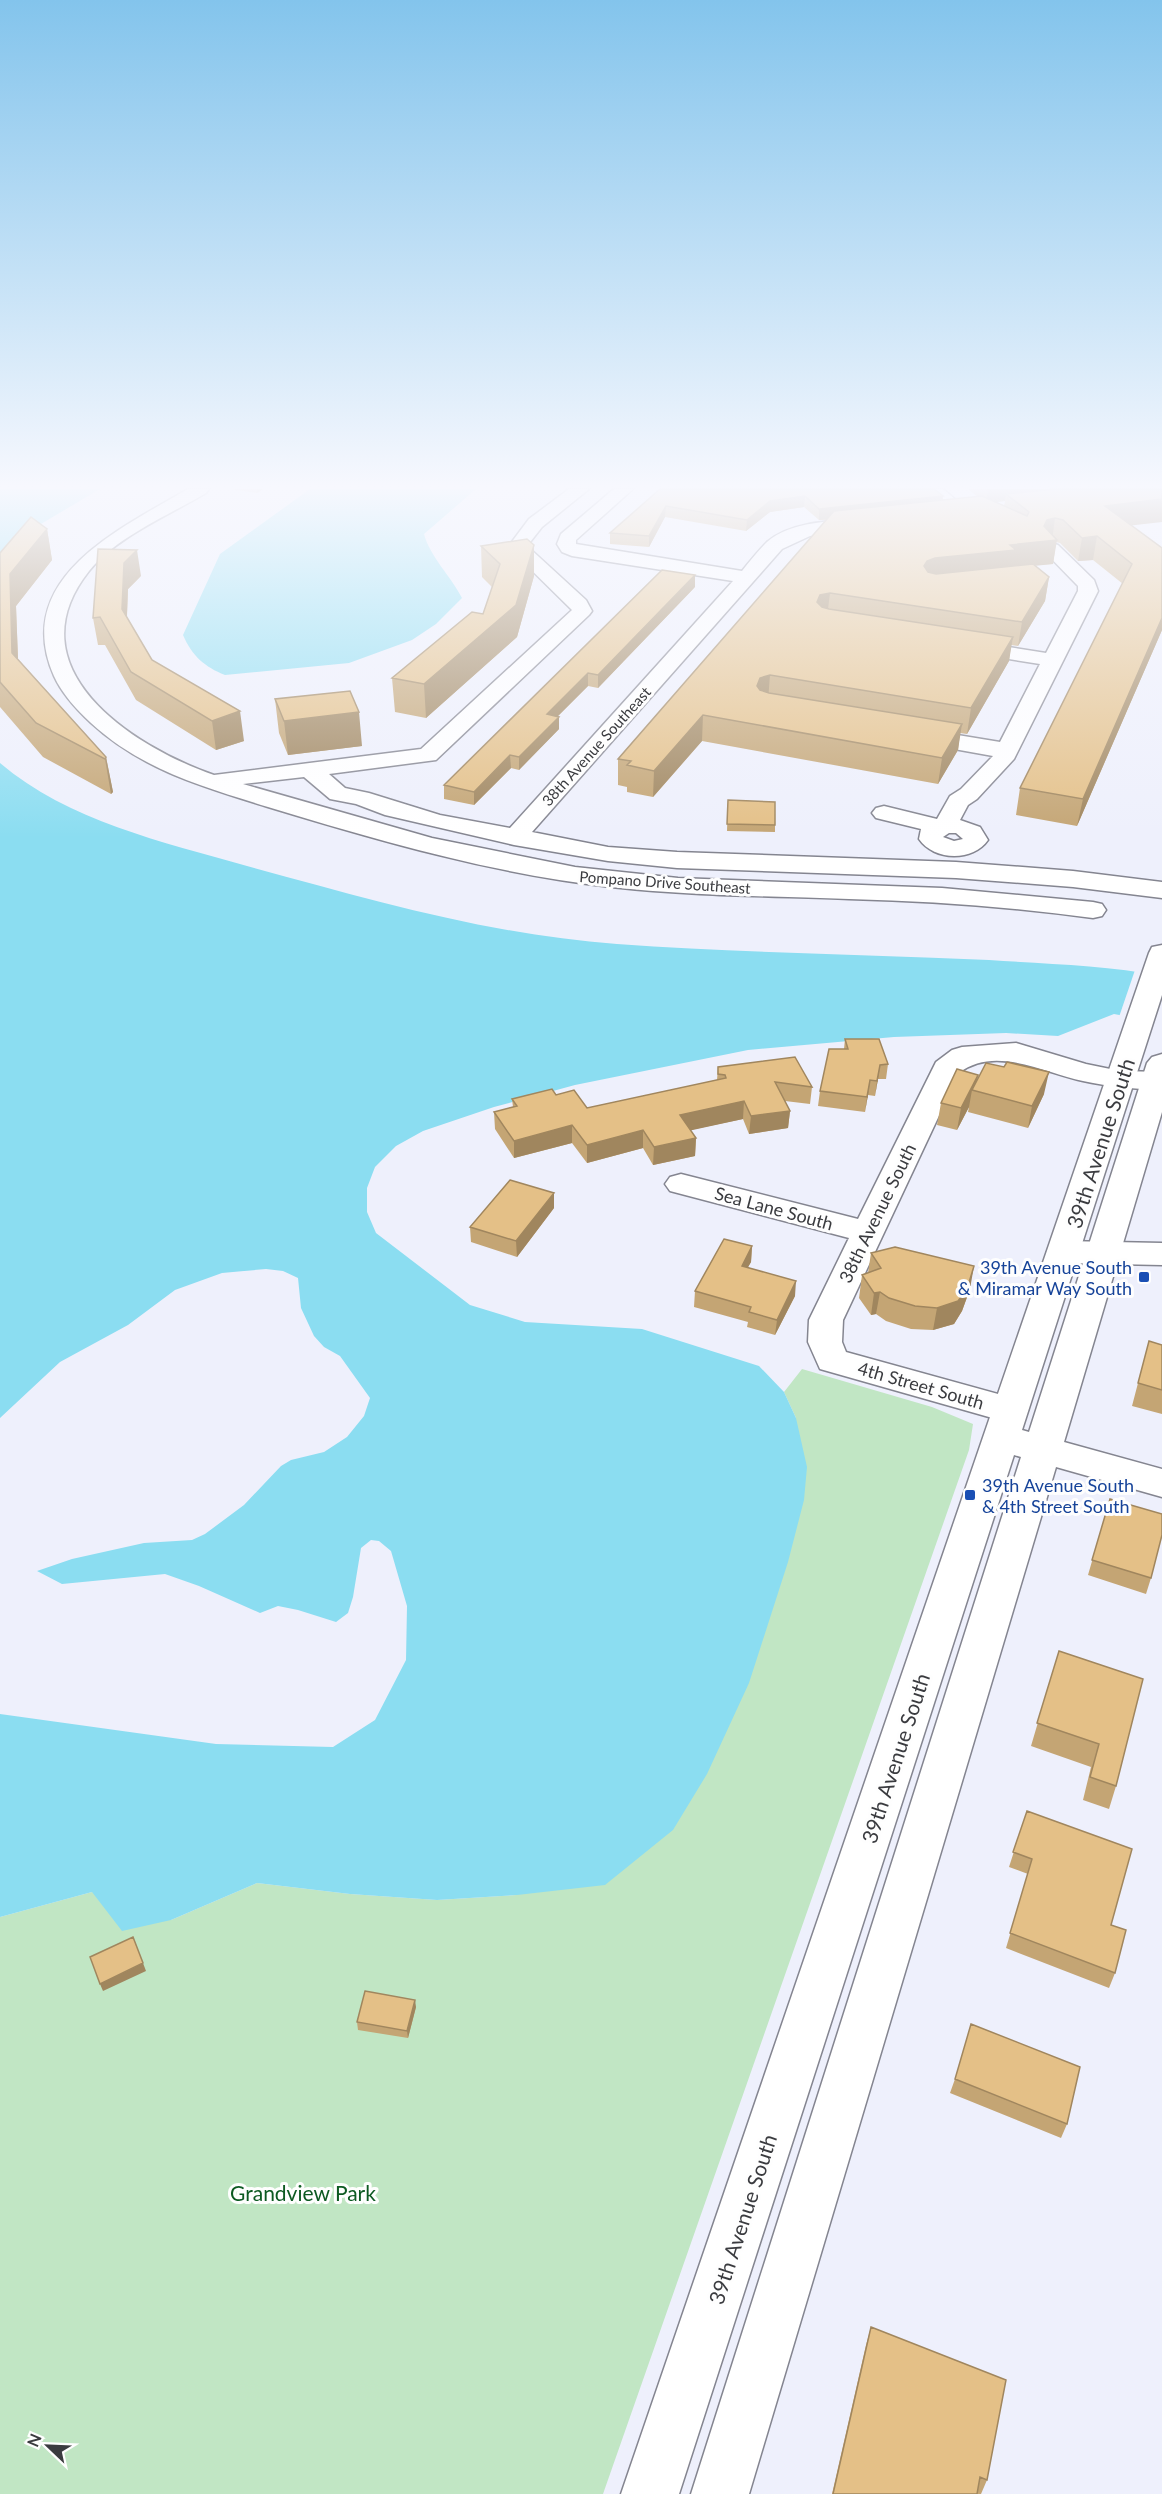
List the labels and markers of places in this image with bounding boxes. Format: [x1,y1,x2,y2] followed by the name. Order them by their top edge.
[958,1256,1132,1299] place label: 39th Avenue South & Miramar Way South
[1137,1270,1151,1284] marker: 39th Avenue South & Miramar Way South
[982,1474,1134,1517] place label: 39th Avenue South & 4th Street South
[963,1488,977,1502] marker: 39th Avenue South & 4th Street South

